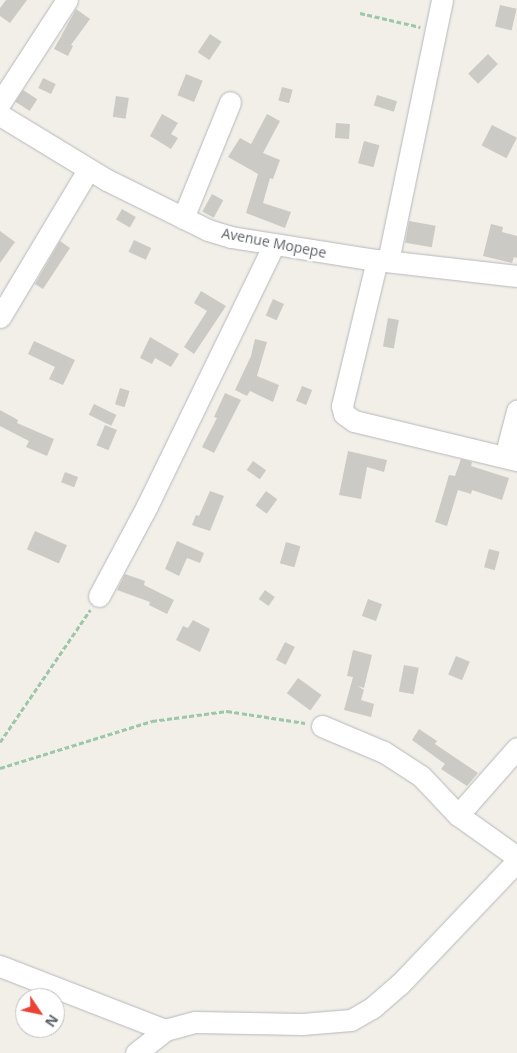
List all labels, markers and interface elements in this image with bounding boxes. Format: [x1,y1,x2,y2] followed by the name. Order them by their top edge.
[220,225,328,261] street label: Avenue Mopepe
[15,988,65,1038] north arrow
[41,1011,63,1031] text: N

